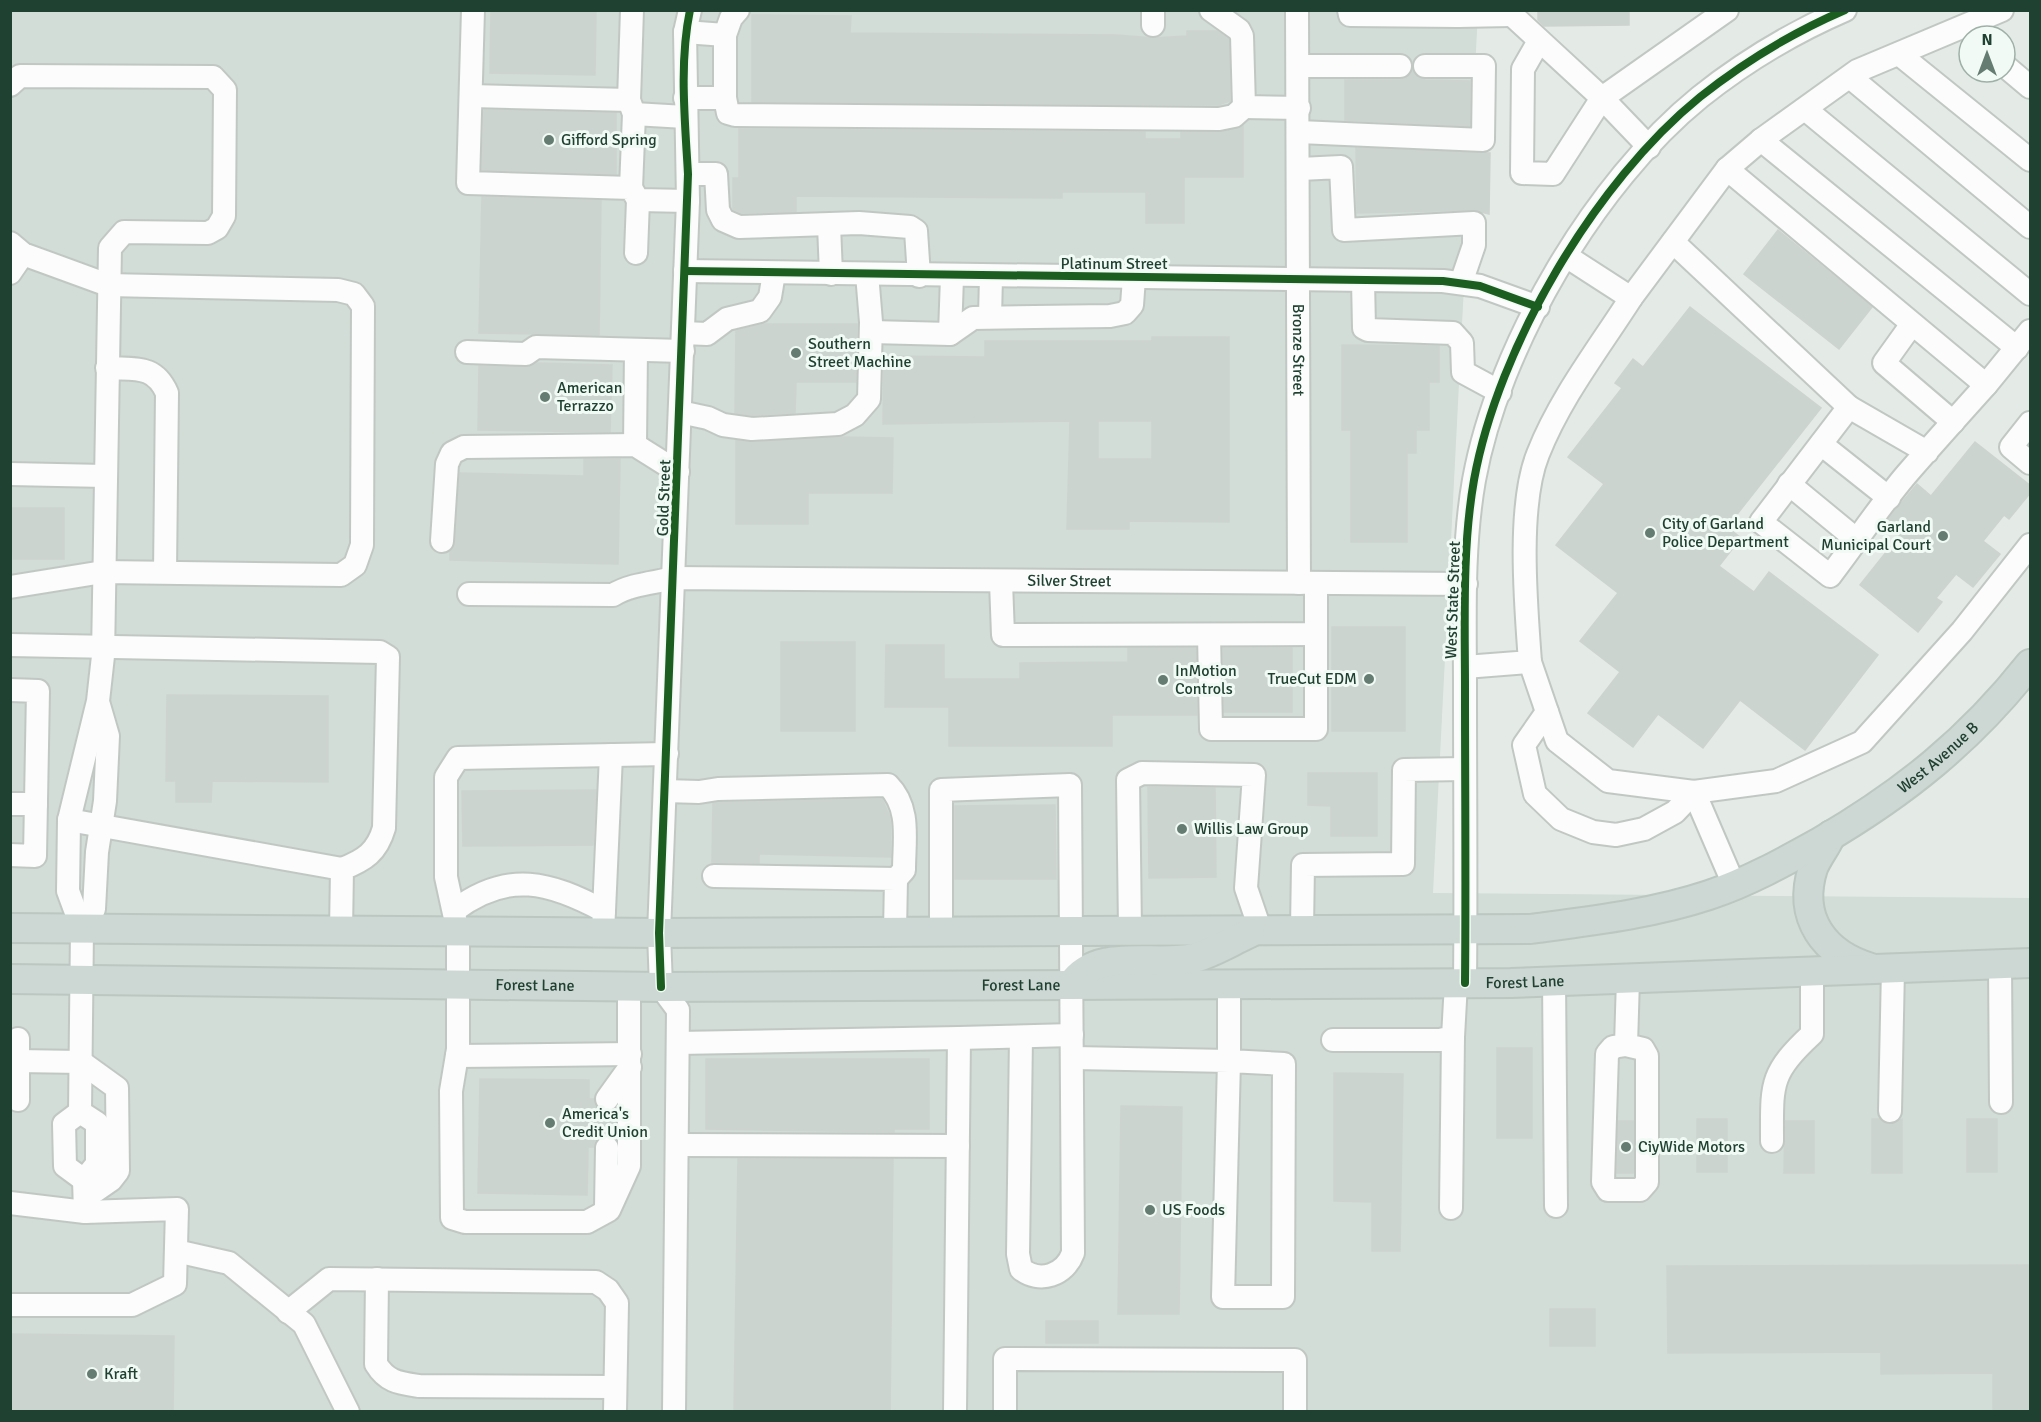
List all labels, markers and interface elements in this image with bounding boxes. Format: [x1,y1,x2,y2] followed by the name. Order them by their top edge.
[1957,24,2017,84] north arrow
[1981,30,1993,50] text: N
[561,130,657,150] place label: Gifford Spring
[542,133,556,147] marker: Gifford Spring
[1060,254,1168,274] street label: Platinum Street
[1288,304,1308,397] street label: Bronze Street
[808,334,912,372] place label: Southern Street Machine
[789,346,803,360] marker: Southern Street Machine
[557,378,622,416] place label: American Terrazzo
[538,390,552,404] marker: American Terrazzo
[653,459,675,537] street label: Gold Street
[1662,514,1789,552] place label: City of Garland Police Department
[1821,517,1931,555] place label: Garland Municipal Court
[1643,526,1657,540] marker: City of Garland Police Department
[1936,529,1950,543] marker: Garland Municipal Court
[1441,540,1465,659] street label: West State Street
[1027,571,1112,591] street label: Silver Street
[1175,661,1237,699] place label: InMotion Controls
[1268,669,1357,689] place label: TrueCut EDM
[1362,672,1376,686] marker: TrueCut EDM
[1156,673,1170,687] marker: InMotion Controls
[1894,718,1983,798] street label: West Avenue B
[1194,819,1309,839] place label: Willis Law Group
[1175,822,1189,836] marker: Willis Law Group
[1485,971,1565,993] street label: Forest Lane
[495,975,575,996] street label: Forest Lane
[981,975,1061,995] street label: Forest Lane
[562,1104,648,1142] place label: America's Credit Union
[543,1116,557,1130] marker: America's Credit Union
[1638,1137,1745,1157] place label: CiyWide Motors
[1619,1140,1633,1154] marker: CiyWide Motors
[1162,1200,1225,1220] place label: US Foods
[1143,1203,1157,1217] marker: US Foods
[104,1364,138,1384] place label: Kraft
[85,1367,99,1381] marker: Kraft

